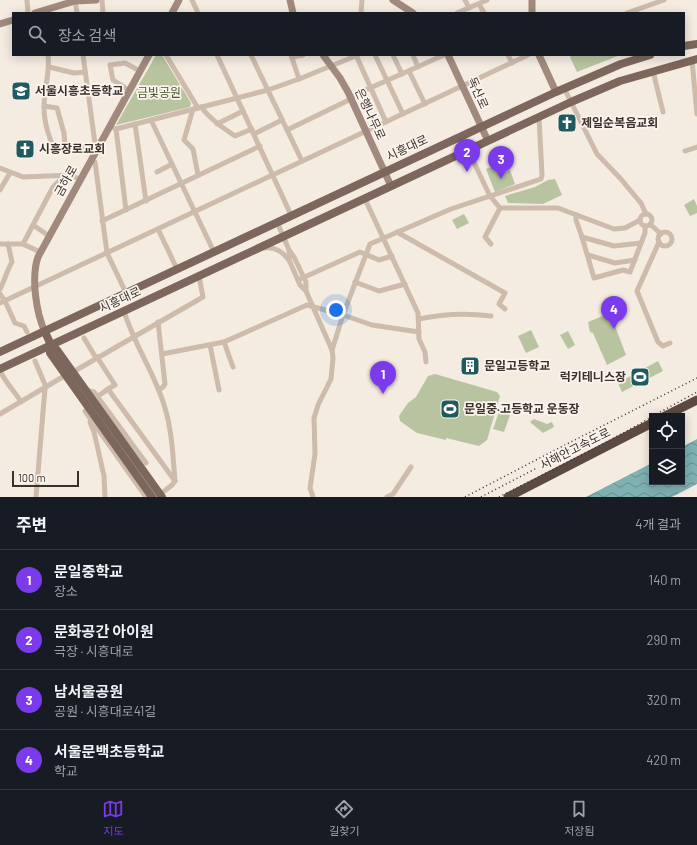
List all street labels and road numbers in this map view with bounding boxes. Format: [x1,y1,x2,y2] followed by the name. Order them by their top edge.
[466,75,492,111] street label: 독산로
[353,86,389,142] street label: 은행나무로
[384,131,430,163] street label: 시흥대로
[51,163,79,198] street label: 금하로
[97,283,143,315] street label: 시흥대로
[537,424,612,472] street label: 서해안고속도로

